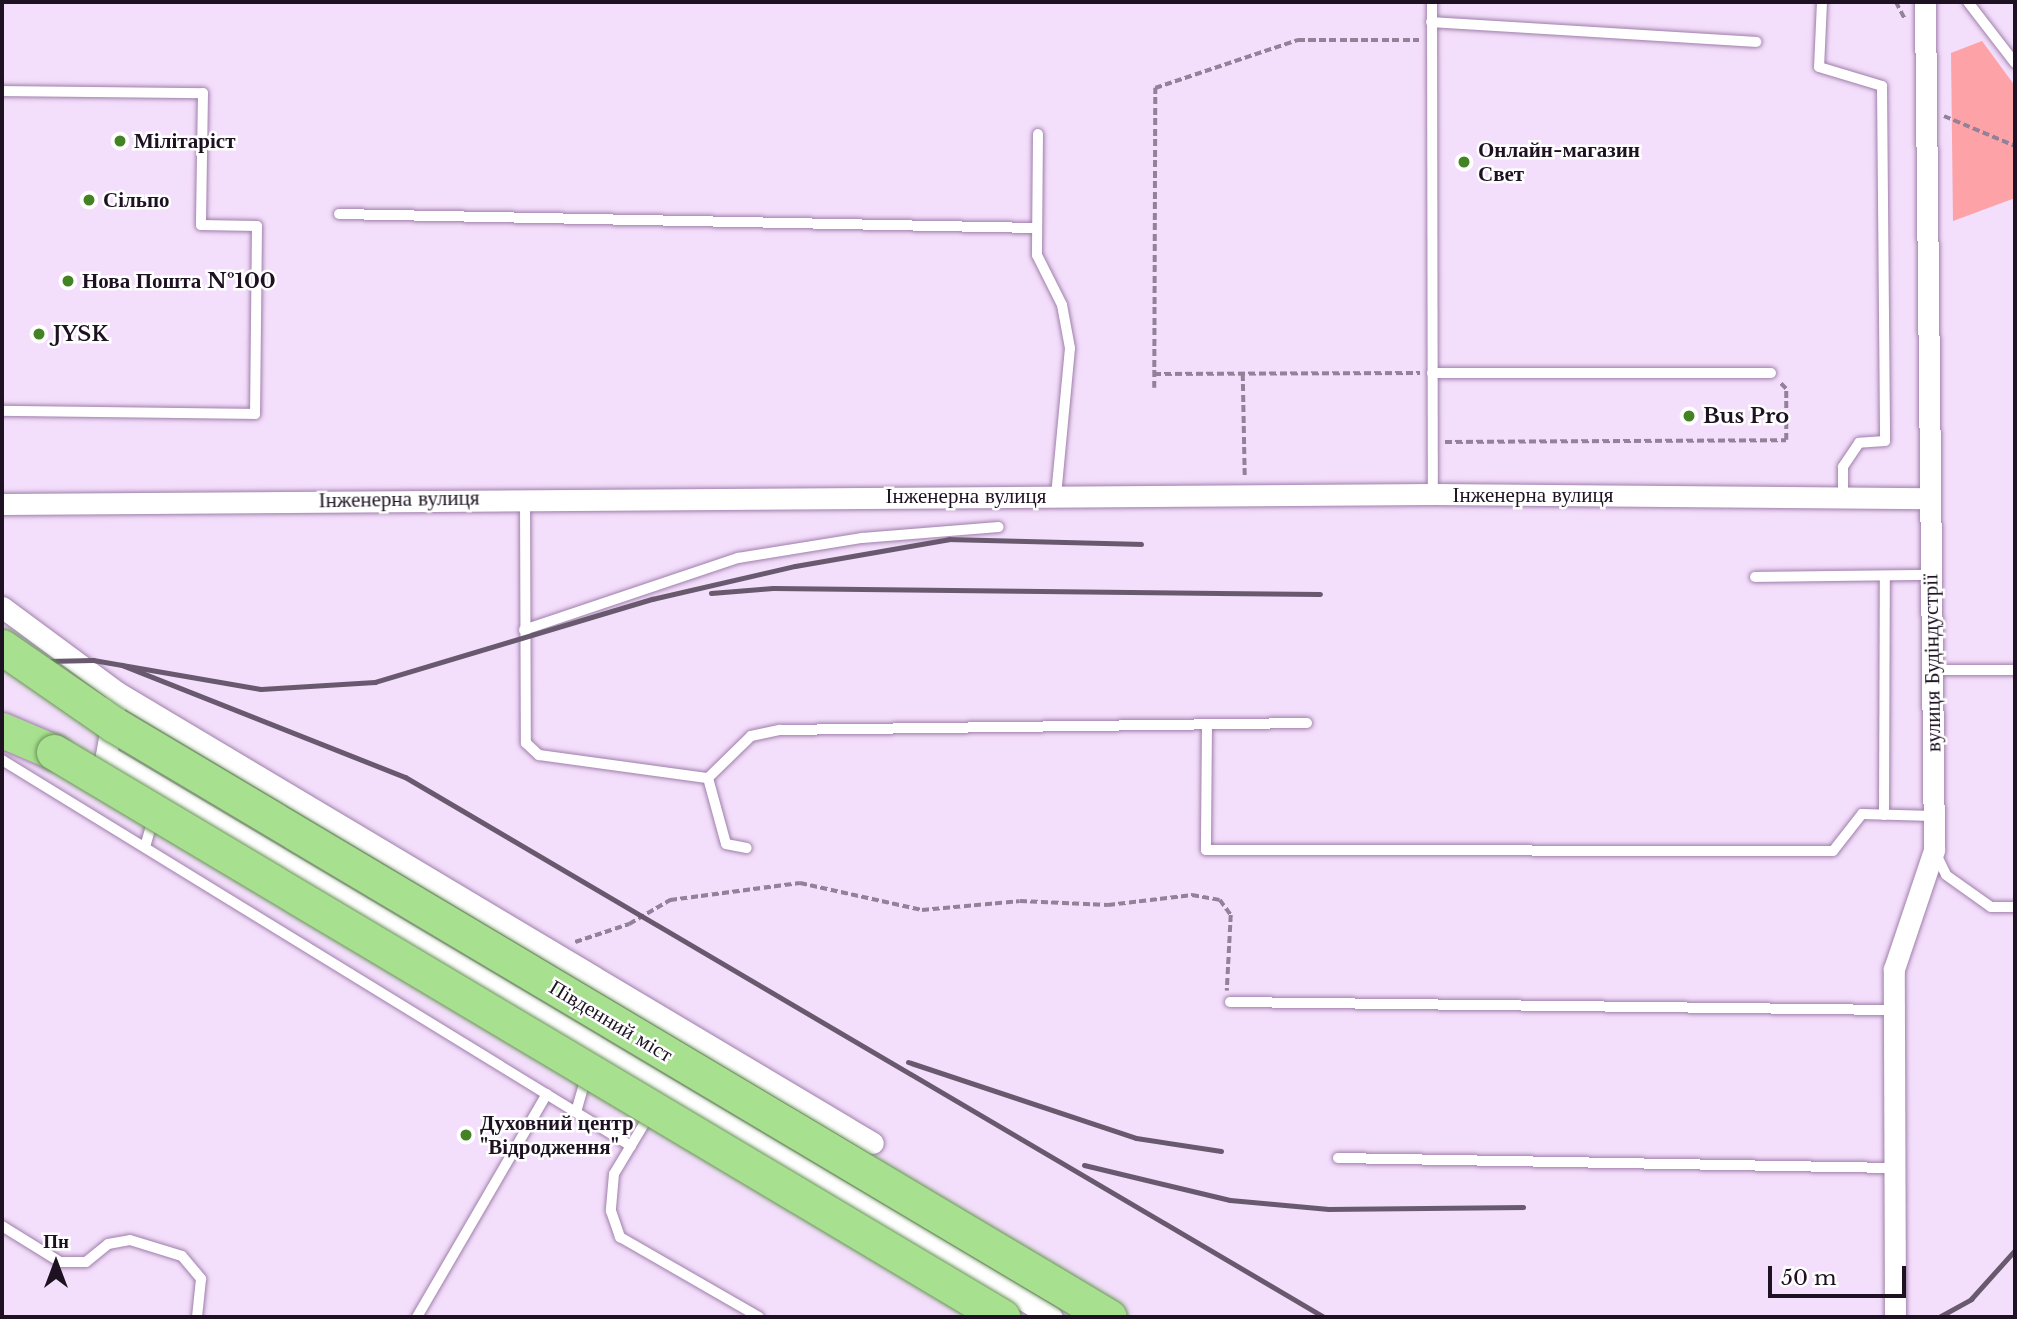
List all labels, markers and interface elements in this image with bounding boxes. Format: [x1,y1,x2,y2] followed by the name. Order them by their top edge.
[134,128,235,154] place label: Мілітаріст
[112,133,128,149] marker: Мілітаріст
[1478,137,1640,187] place label: Онлайн-магазин Свет
[1456,154,1472,170] marker: Онлайн-магазин Свет
[103,187,169,213] place label: Сільпо
[81,192,97,208] marker: Сільпо
[82,268,276,294] place label: Нова Пошта №100
[60,273,76,289] marker: Нова Пошта №100
[53,321,109,347] place label: JYSK
[31,326,47,342] marker: JYSK
[1703,403,1789,429] place label: Bus Pro
[1681,408,1697,424] marker: Bus Pro
[1453,482,1613,508] street label: Інженерна вулиця
[886,483,1046,509] street label: Інженерна вулиця
[318,485,480,513] street label: Інженерна вулиця
[1918,574,1946,752] street label: вулиця Будіндустрії
[545,974,677,1068] street label: Південний міст
[480,1110,634,1160] place label: Духовний центр "Відродження"
[458,1127,474,1143] marker: Духовний центр "Відродження"
[21,1228,91,1298] north arrow
[43,1230,69,1253] text: Пн
[1772,1252,1910,1296] scale bar
[1781,1265,1836,1291] text: 50 m

